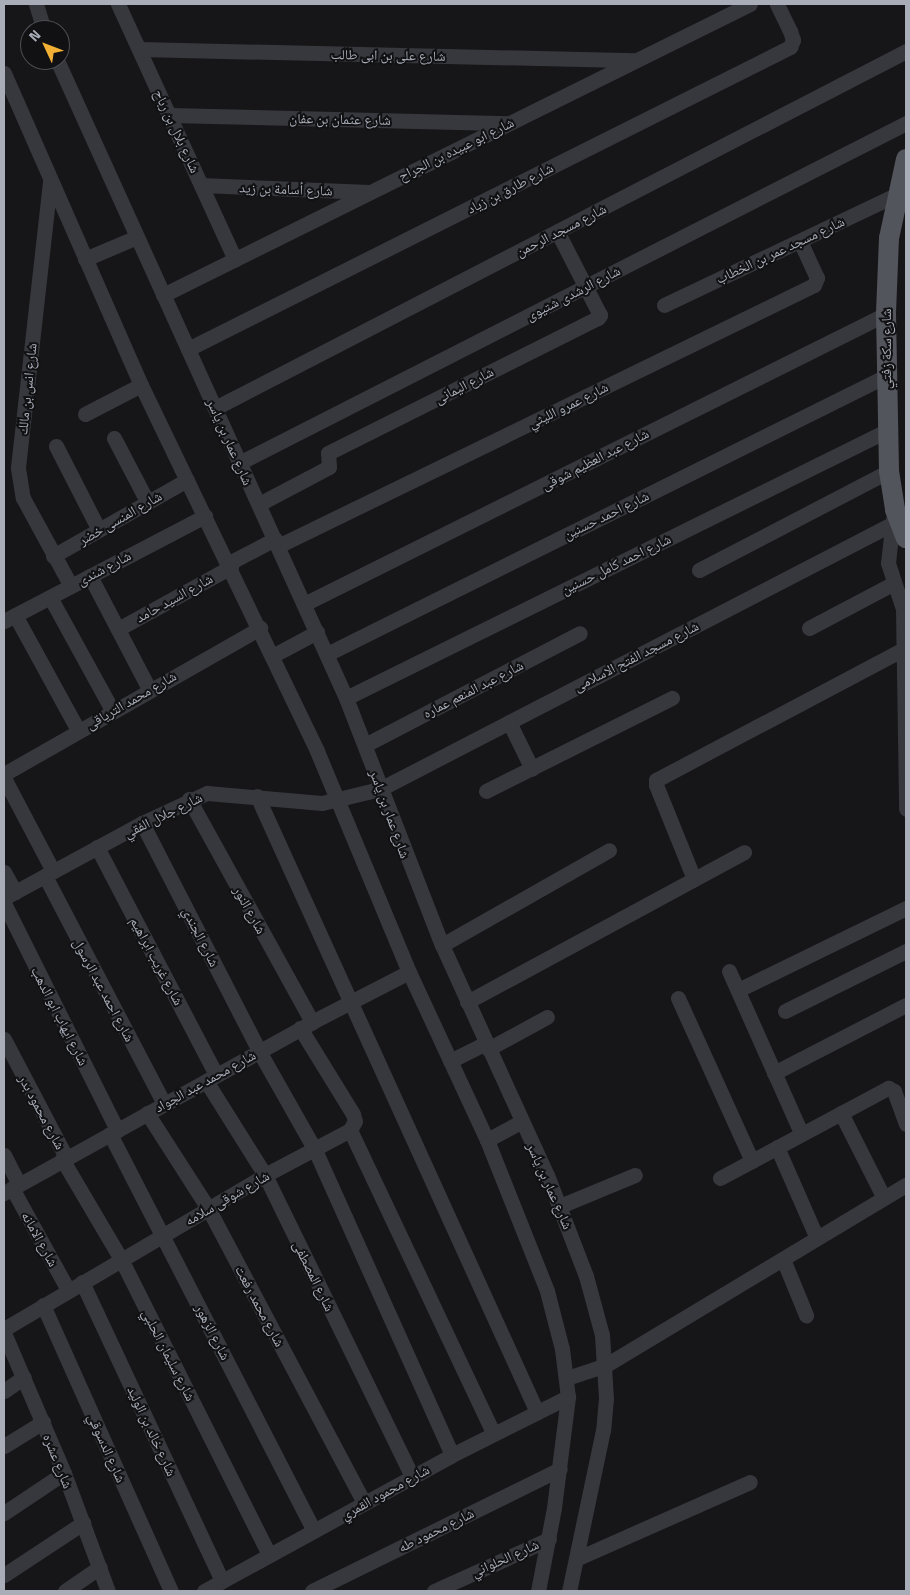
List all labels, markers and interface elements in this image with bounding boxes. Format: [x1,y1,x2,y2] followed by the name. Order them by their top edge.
[20,20,70,70] north arrow
[23,24,45,46] text: N
[330,46,446,64] street label: شارع على بن ابى طالب
[150,87,204,175] street label: شارع بلال بن رباح
[289,110,391,128] street label: شارع عثمان بن عفان
[395,114,517,184] street label: شارع ابو عبيده بن الجراح
[464,159,556,217] street label: شارع طارق بن زياد
[239,179,333,199] street label: شارع أسامة بن زيد
[513,200,609,260] street label: شارع مسجد الرحمن
[713,213,847,287] street label: شارع مسجد عمر بن الخطاب
[523,262,623,324] street label: شارع الرشدى شتيوى
[878,309,894,389] street label: شارع سكة زفتي
[14,342,40,436] street label: شارع انس بن مالك
[432,363,496,407] street label: شارع اليمانى
[525,378,611,432] street label: شارع عمرو الليثي
[203,396,257,488] street label: شارع عمار بن ياسر
[539,425,651,493] street label: شارع عبد العظيم شوقى
[75,487,165,549] street label: شارع المنسى خضر
[561,487,651,543] street label: شارع احمد حسنين
[558,530,674,598] street label: شارع احمد كامل حسنين
[74,547,134,589] street label: شارع شندى
[133,570,215,626] street label: شارع السيد حامد
[571,617,701,695] street label: شارع مسجد الفتح الاسلامى
[420,656,526,722] street label: شارع عبد المنعم عماره
[83,667,179,733] street label: شارع محمد الترياقى
[366,767,414,861] street label: شارع عمار بن ياسر
[121,789,205,841] street label: شارع جلال الفقي
[230,883,270,937] street label: شارع النور
[179,904,223,970] street label: شارع الجندي
[127,914,187,1008] street label: شارع غريب ابراهيم
[70,936,138,1044] street label: شارع احمد عبد الرسول
[28,964,92,1068] street label: شارع ايهاب ابو الدهب
[151,1046,259,1116] street label: شارع محمد عبد الجواد
[15,1072,69,1152] street label: شارع محمود بدر
[523,1140,577,1232] street label: شارع عمار بن ياسر
[182,1167,272,1229] street label: شارع شوقى سلامه
[18,1209,62,1269] street label: شارع الامانه
[290,1238,338,1314] street label: شارع المصطفى
[232,1263,288,1349] street label: شارع محمد رفعت
[192,1301,234,1363] street label: شارع الزهور
[139,1306,199,1404] street label: شارع سليمان الحلبي
[124,1383,180,1479] street label: شارع خالد بن الوليد
[84,1411,130,1485] street label: شارع الدسوقي
[39,1431,77,1491] street label: شارع عشره
[338,1461,432,1523] street label: شارع محمود القمري
[395,1504,477,1556] street label: شارع محمود طه
[469,1536,541,1580] street label: شارع الحلواني

